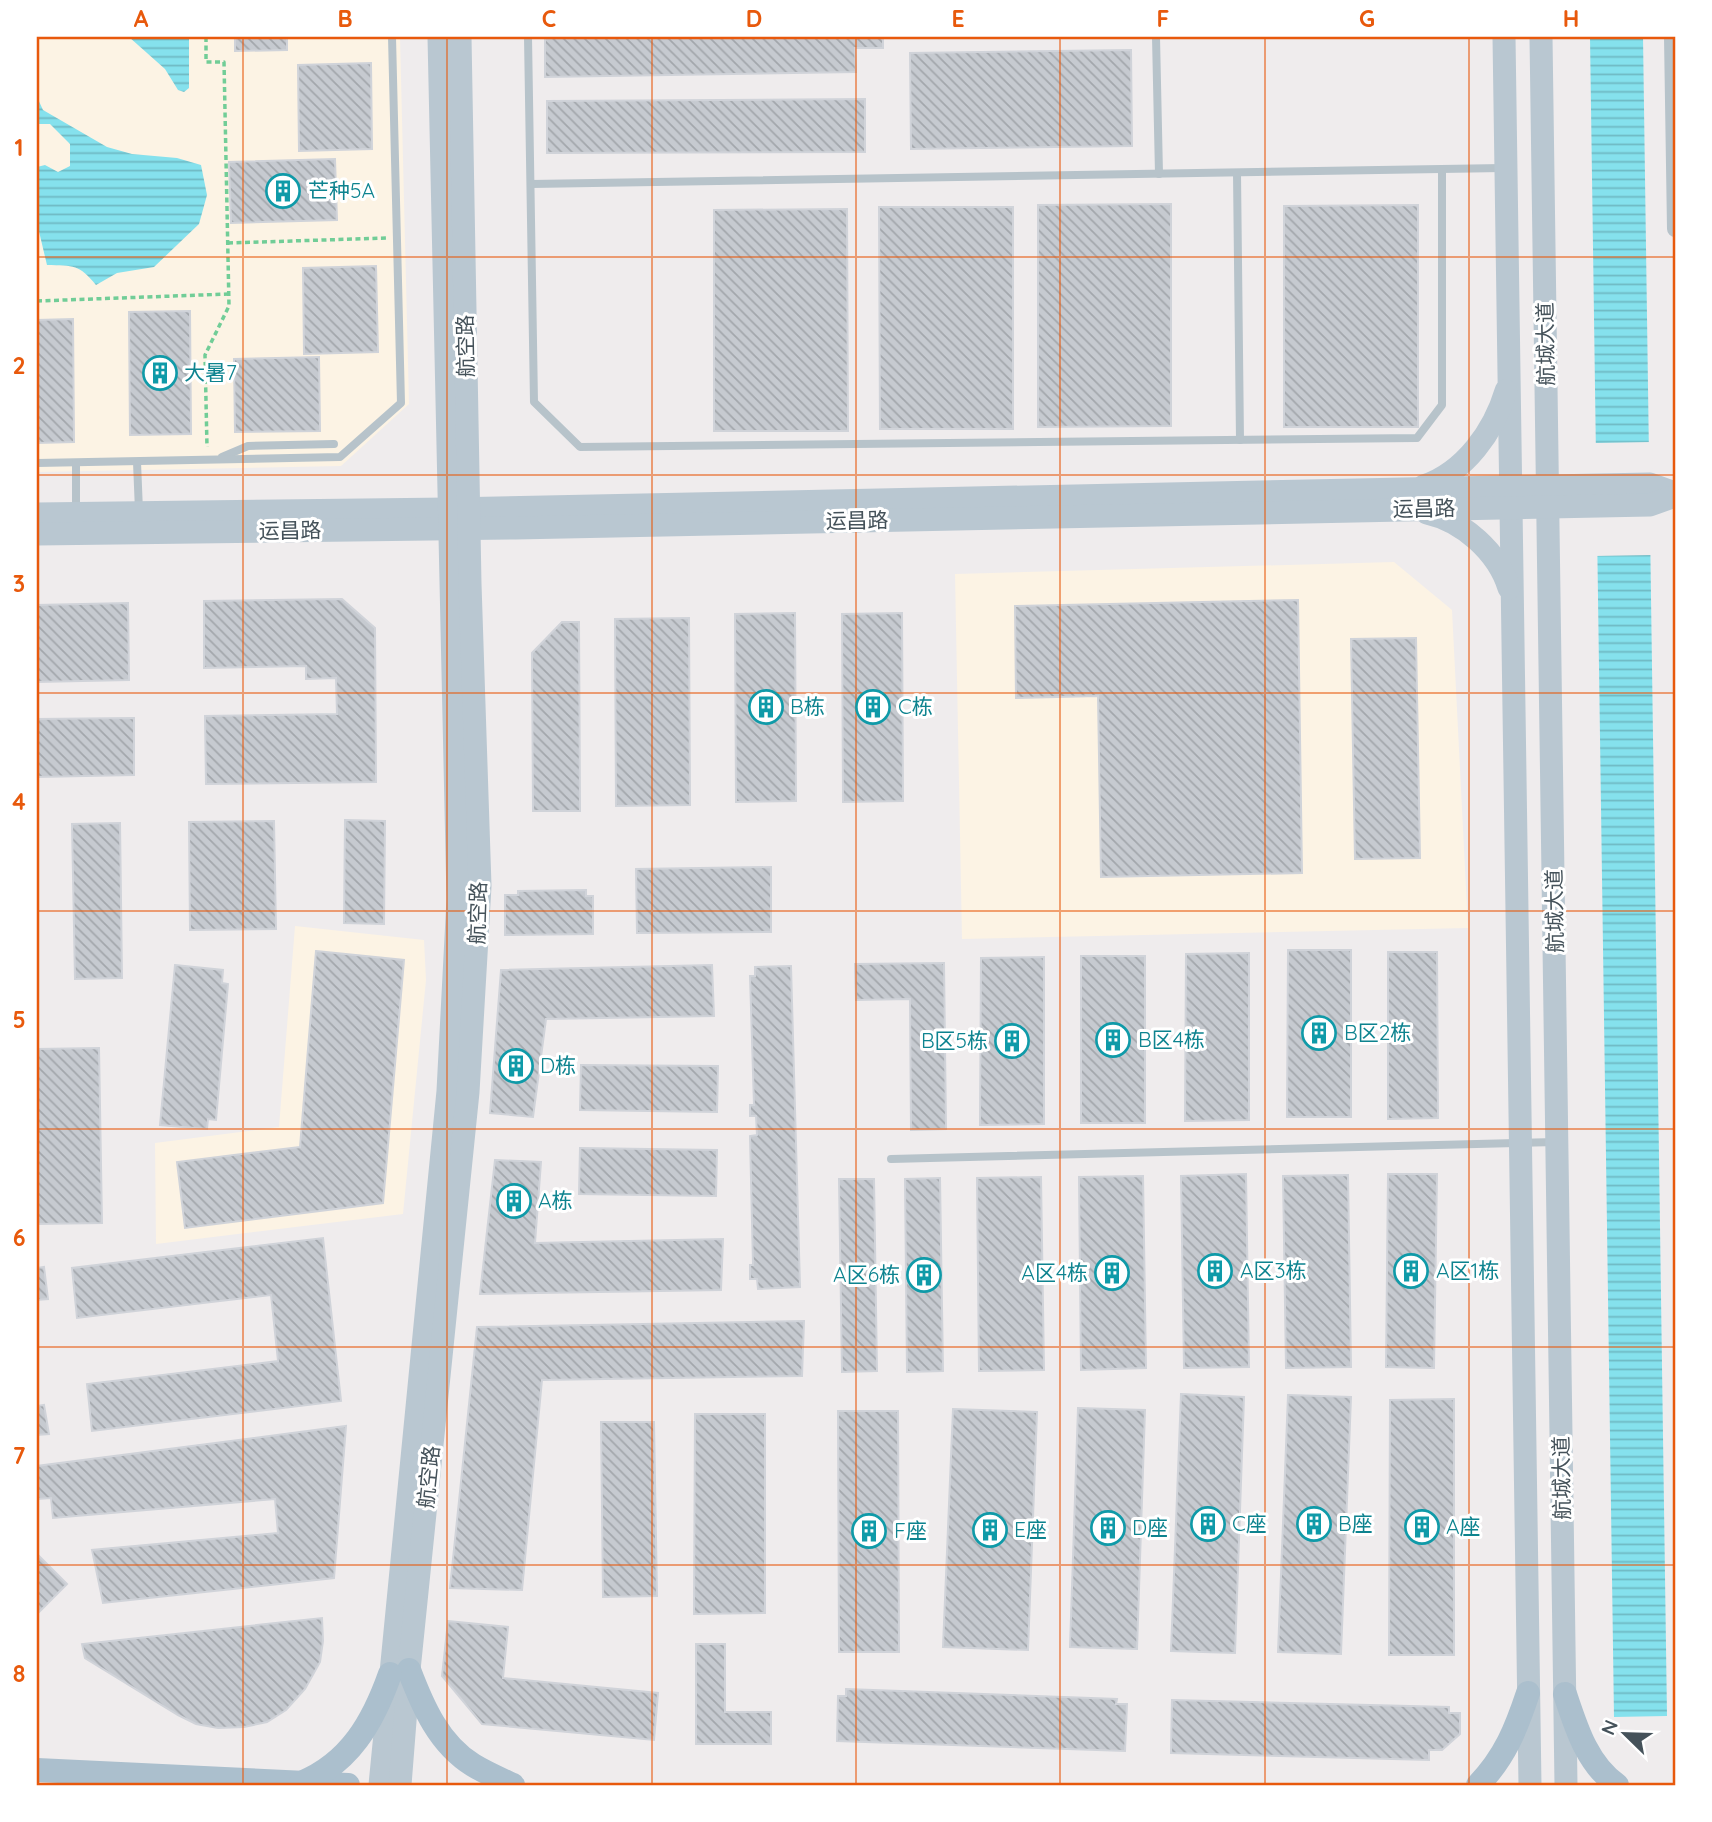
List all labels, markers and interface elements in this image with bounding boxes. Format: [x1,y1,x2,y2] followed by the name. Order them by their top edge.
[134,4,149,33] text: A
[337,4,353,33] text: B
[542,4,556,33] text: C
[746,4,762,33] text: D
[951,4,965,33] text: E
[1157,4,1169,33] text: F
[1359,4,1375,33] text: G
[1563,4,1579,33] text: H
[15,133,23,162] text: 1
[264,172,302,210] building icon: 芒种5A
[308,177,375,203] place label: 芒种5A
[1531,302,1559,386] street label: 航城大道
[451,314,479,378] street label: 航空路
[12,351,26,380] text: 2
[141,354,179,392] building icon: 大暑7
[184,359,237,385] place label: 大暑7
[1392,494,1456,522] street label: 运昌路
[825,506,889,534] street label: 运昌路
[258,516,322,544] street label: 运昌路
[13,569,25,598] text: 3
[747,688,785,726] building icon: B栋
[854,688,892,726] building icon: C栋
[790,693,825,719] place label: B栋
[898,693,933,719] place label: C栋
[12,787,26,816] text: 4
[1540,869,1568,953] street label: 航城大道
[463,881,491,945] street label: 航空路
[12,1005,26,1034] text: 5
[1300,1014,1338,1052] building icon: B区2栋
[1344,1019,1411,1045] place label: B区2栋
[1094,1021,1132,1059] building icon: B区4栋
[993,1022,1031,1060] building icon: B区5栋
[1138,1026,1205,1052] place label: B区4栋
[921,1027,988,1053] place label: B区5栋
[497,1047,535,1085] building icon: D栋
[540,1052,576,1078] place label: D栋
[495,1182,533,1220] building icon: A栋
[538,1187,573,1213] place label: A栋
[13,1223,25,1252] text: 6
[1196,1252,1234,1290] building icon: A区3栋
[1392,1252,1430,1290] building icon: A区1栋
[1093,1254,1131,1292] building icon: A区4栋
[905,1256,943,1294] building icon: A区6栋
[1240,1257,1307,1283] place label: A区3栋
[1436,1257,1499,1283] place label: A区1栋
[1021,1259,1088,1285] place label: A区4栋
[833,1261,900,1287] place label: A区6栋
[1547,1436,1575,1520] street label: 航城大道
[13,1441,26,1470] text: 7
[412,1444,444,1510] street label: 航空路
[1189,1505,1227,1543] building icon: C座
[1295,1505,1333,1543] building icon: B座
[1403,1508,1441,1546] building icon: A座
[1089,1509,1127,1547] building icon: D座
[1232,1510,1267,1536] place label: C座
[1338,1510,1373,1536] place label: B座
[971,1511,1009,1549] building icon: E座
[850,1512,888,1550] building icon: F座
[1446,1513,1481,1539] place label: A座
[1132,1514,1168,1540] place label: D座
[1014,1516,1047,1542] place label: E座
[894,1517,927,1543] place label: F座
[13,1659,25,1688] text: 8
[1590,1700,1660,1770] north arrow
[1596,1716,1623,1738] text: N

